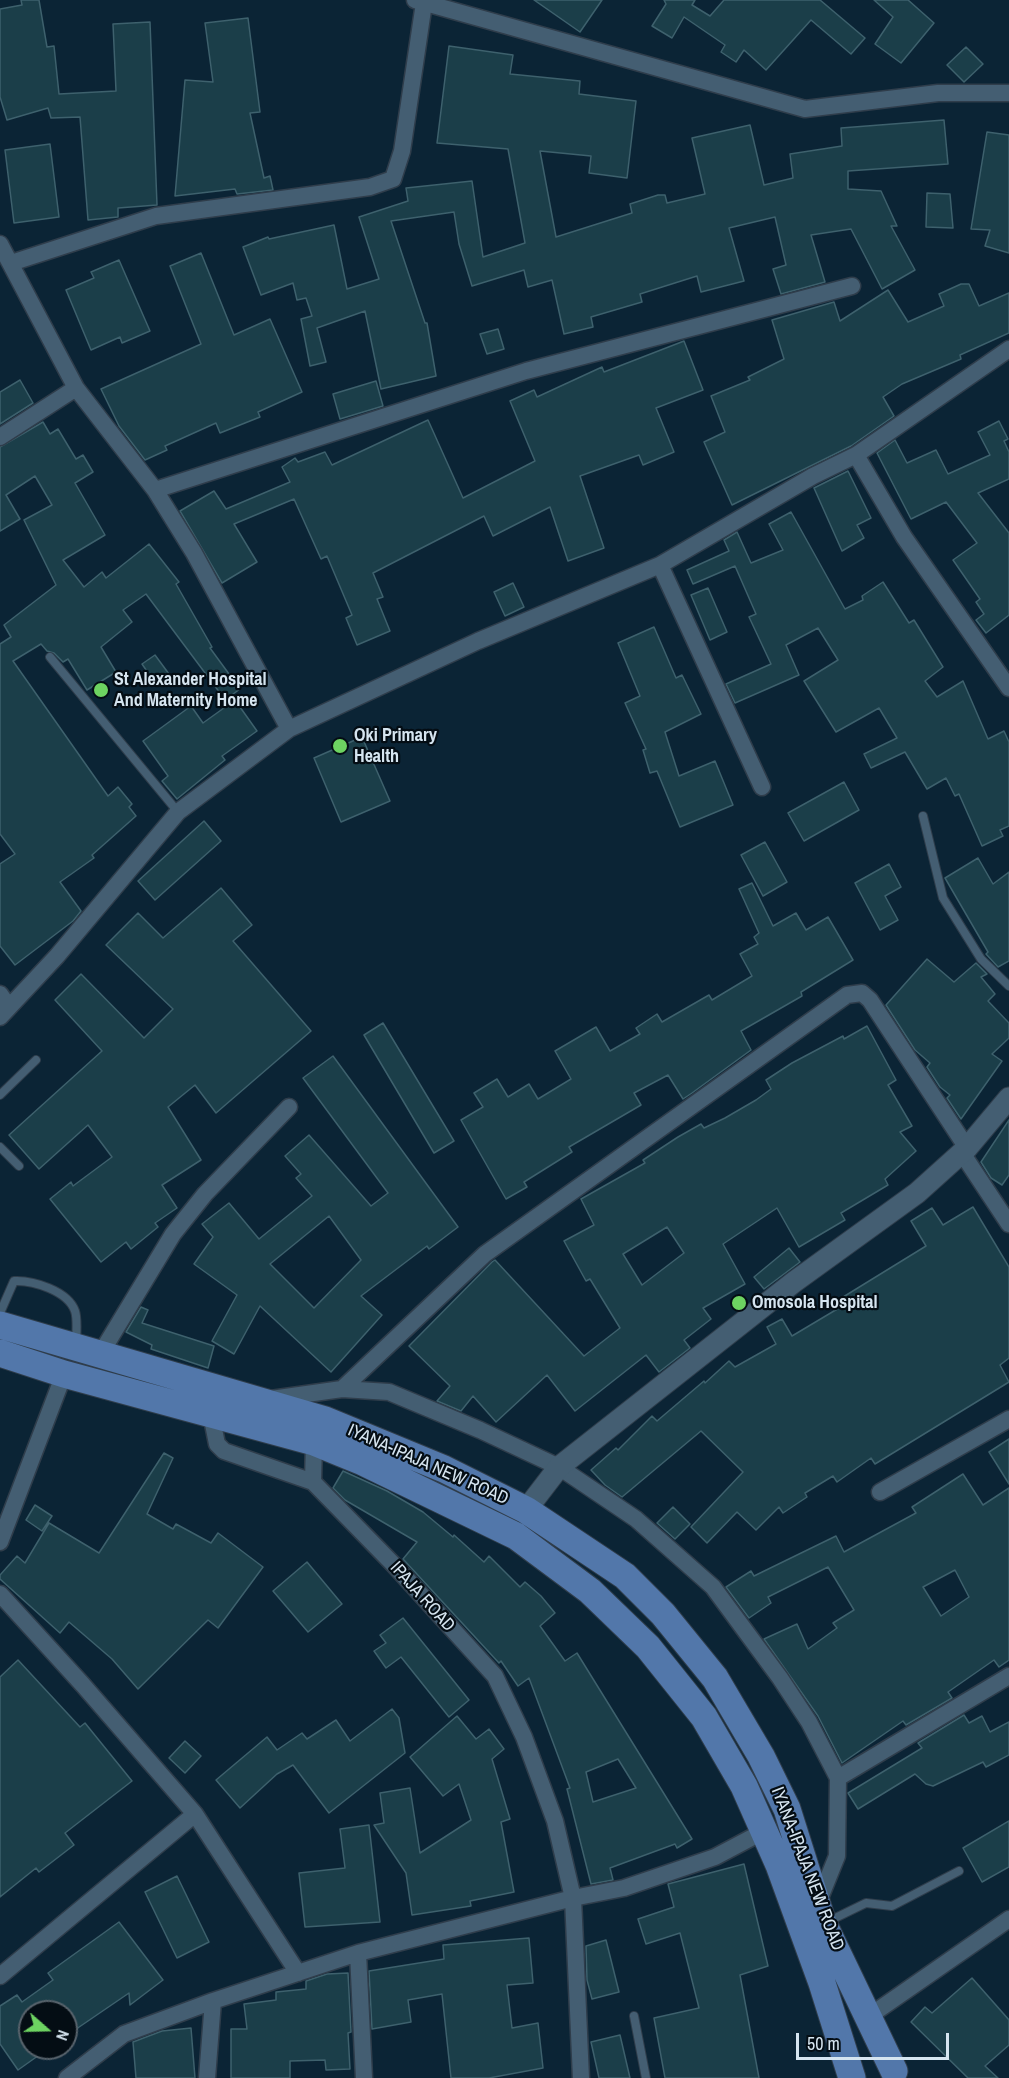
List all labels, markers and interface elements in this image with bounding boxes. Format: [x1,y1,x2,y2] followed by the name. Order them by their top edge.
[114,669,267,712] place label: St Alexander Hospital And Maternity Home
[92,681,110,699] marker: St Alexander Hospital And Maternity Home
[354,725,437,768] place label: Oki Primary Health
[331,737,349,755] marker: Oki Primary Health
[752,1292,877,1314] place label: Omosola Hospital
[730,1294,748,1312] marker: Omosola Hospital
[344,1420,512,1510] street label: IYANA-IPAJA NEW ROAD
[385,1558,459,1636] street label: IPAJA ROAD
[766,1784,848,1954] street label: IYANA-IPAJA NEW ROAD
[18,2000,78,2060] north arrow
[799,2021,952,2059] scale bar
[51,2027,75,2044] text: N
[807,2031,840,2056] text: 50 m

